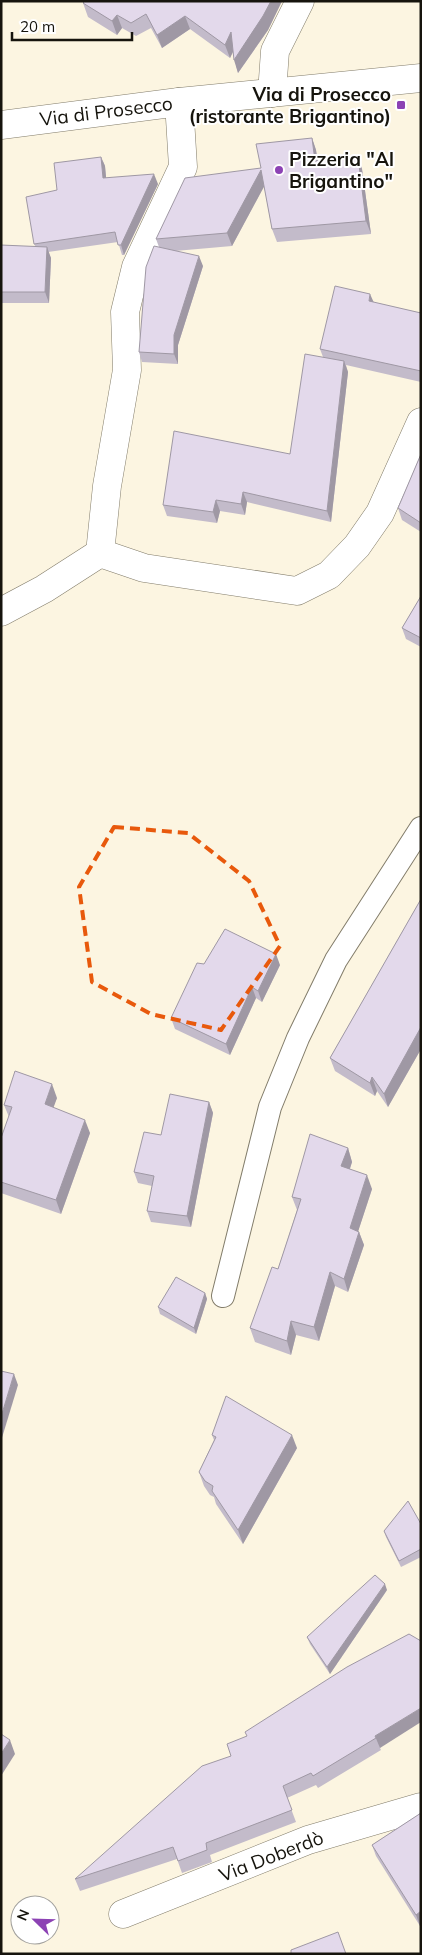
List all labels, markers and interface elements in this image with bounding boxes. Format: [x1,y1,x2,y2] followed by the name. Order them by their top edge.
[12,10,132,42] scale bar
[20,17,55,36] text: 20 m
[189,82,391,128] place label: Via di Prosecco (ristorante Brigantino)
[38,91,174,131] street label: Via di Prosecco
[395,99,407,111] marker: Via di Prosecco (ristorante Brigantino)
[289,147,394,193] place label: Pizzeria "Al Brigantino"
[273,164,285,176] marker: Pizzeria "Al Brigantino"
[215,1825,327,1887] street label: Via Doberdò
[10,1895,60,1945] north arrow
[13,1907,33,1923] text: N

